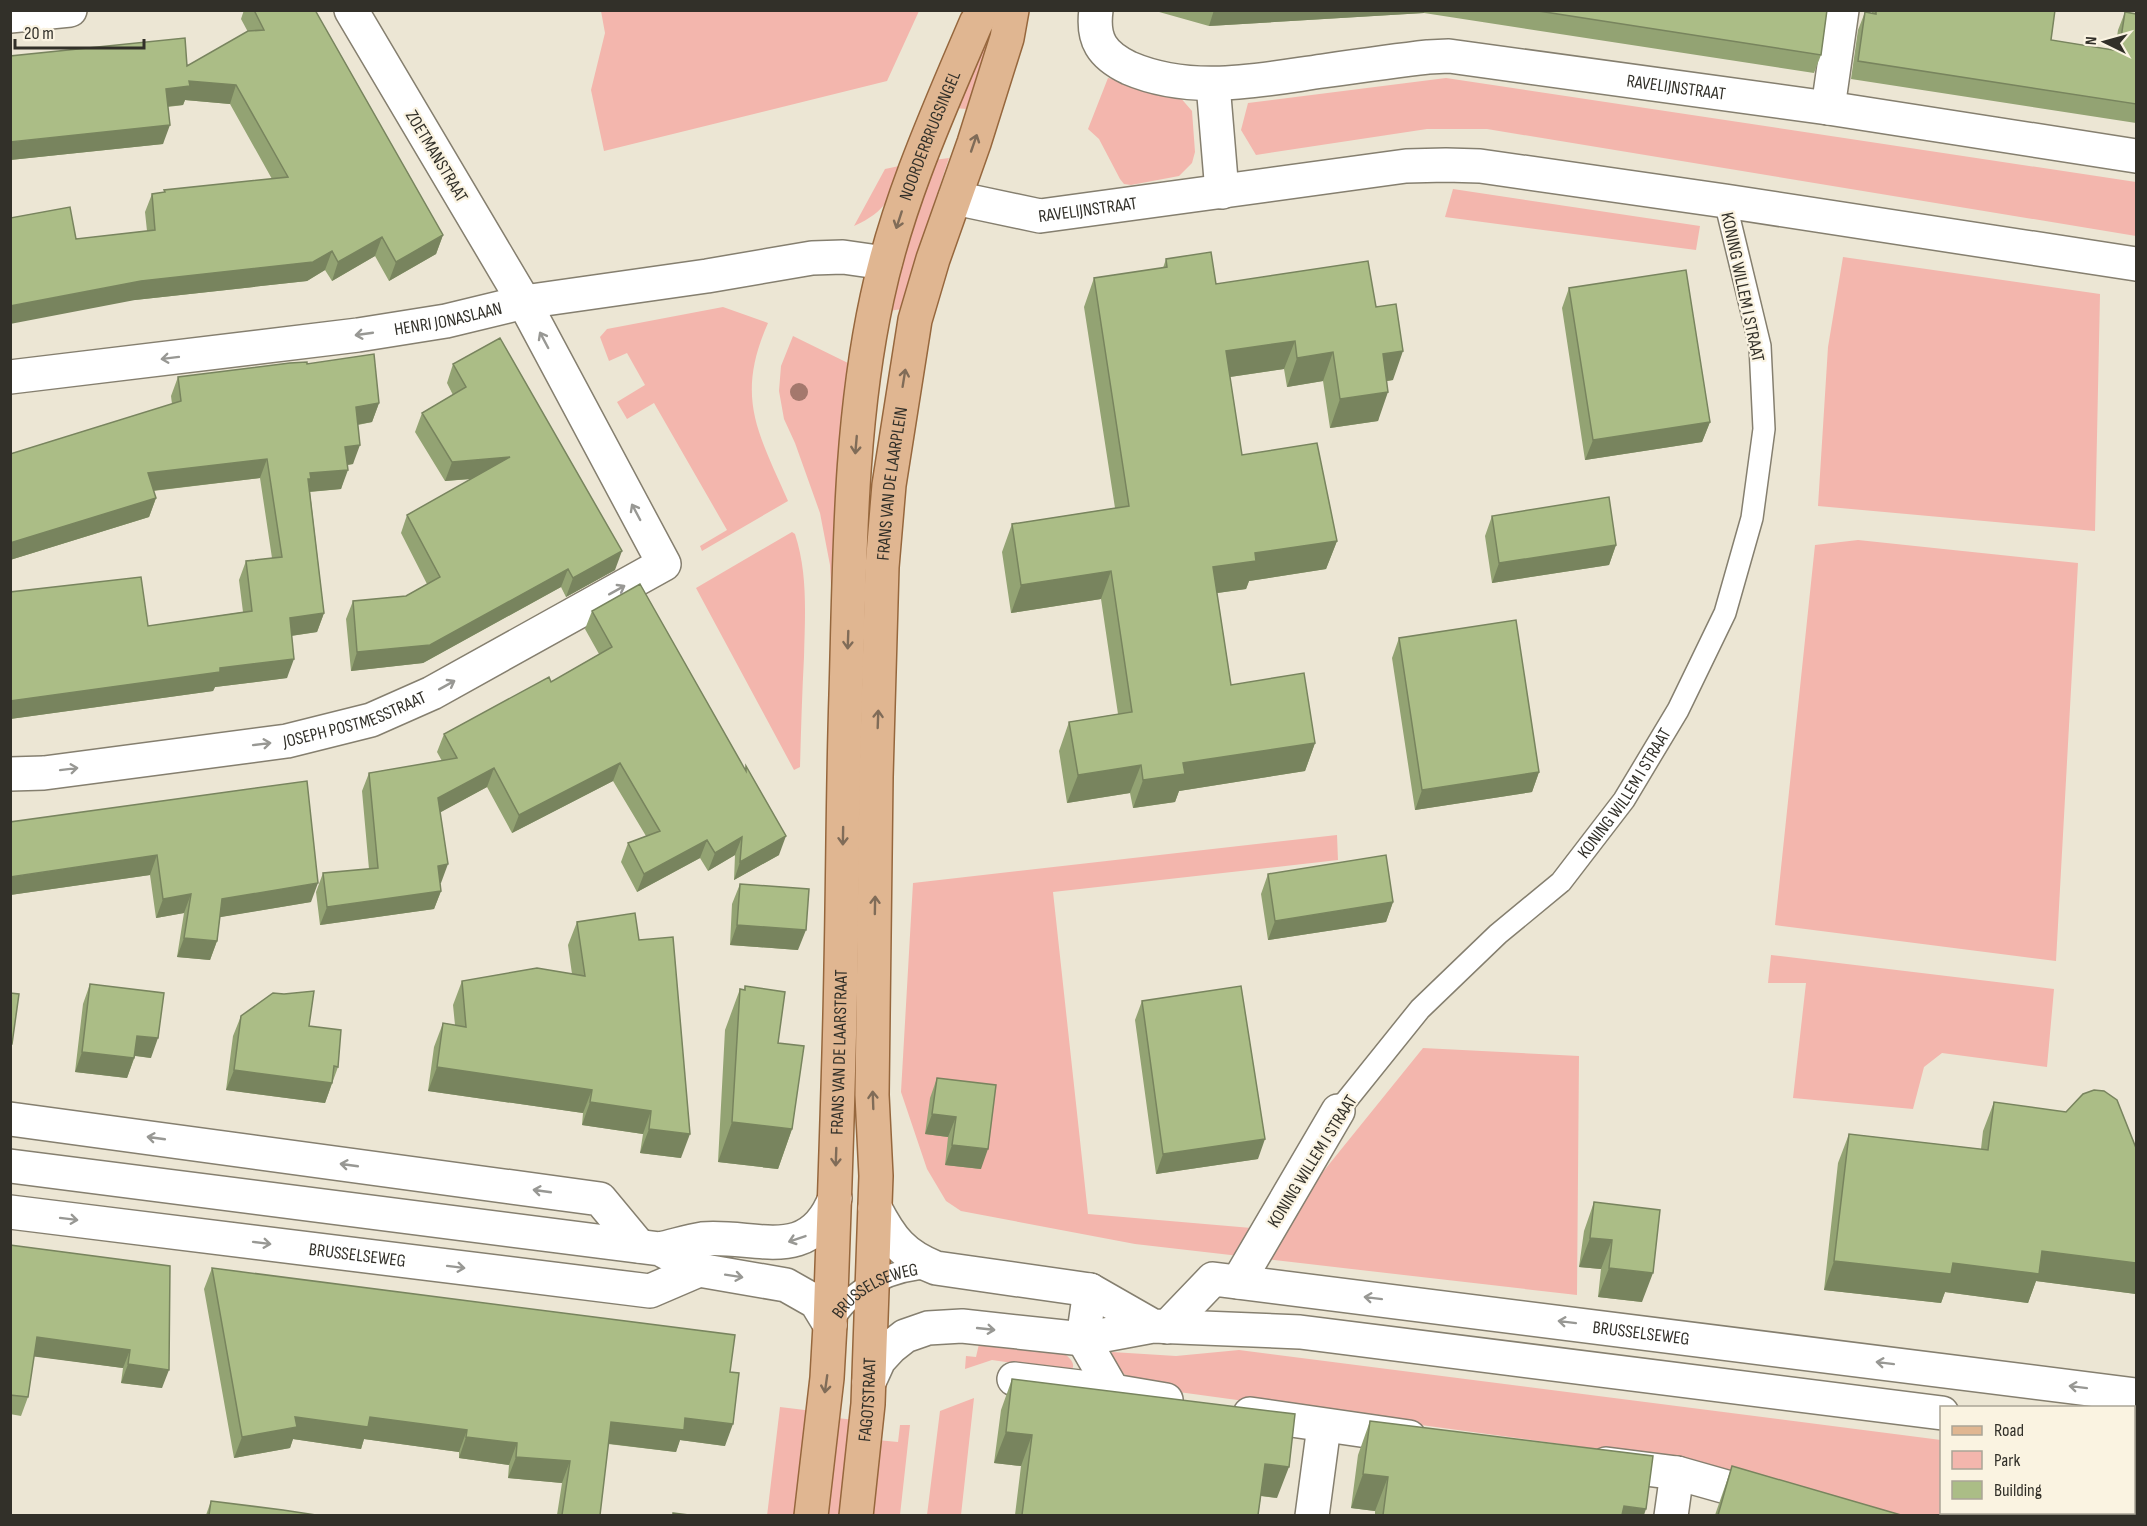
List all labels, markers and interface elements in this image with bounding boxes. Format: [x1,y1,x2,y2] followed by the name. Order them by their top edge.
[15,12,144,50] scale bar
[2075,12,2135,72] north arrow
[24,23,54,44] text: 20 m
[2082,36,2101,46] text: N
[895,67,965,203] street label: NOORDERBRUGSINGEL
[1625,71,1727,105] street label: RAVELIJNSTRAAT
[401,106,472,206] street label: ZOETMANSTRAAT
[969,134,980,153] one-way arrow
[1037,193,1138,227] street label: RAVELIJNSTRAAT
[892,210,903,229] one-way arrow
[1716,211,1769,364] street label: KONING WILLEM I STRAAT
[393,298,504,340] street label: HENRI JONASLAAN
[354,328,374,339] one-way arrow
[538,332,550,349] one-way arrow
[161,353,181,364] one-way arrow
[899,369,910,389] one-way arrow
[873,405,912,561] street label: FRANS VAN DE LAARPLEIN
[850,435,861,455] one-way arrow
[630,504,642,521] one-way arrow
[608,584,625,596] one-way arrow
[842,629,853,649] one-way arrow
[438,679,455,691] one-way arrow
[281,687,429,753] street label: JOSEPH POSTMESSTRAAT
[872,709,883,729] one-way arrow
[1573,725,1676,862] street label: KONING WILLEM I STRAAT
[252,738,272,749] one-way arrow
[58,764,78,775] one-way arrow
[837,826,849,846] one-way arrow
[869,896,880,916] one-way arrow
[827,969,852,1135] street label: FRANS VAN DE LAARSTRAAT
[867,1091,879,1111] one-way arrow
[1263,1091,1362,1231] street label: KONING WILLEM I STRAAT
[147,1133,166,1144] one-way arrow
[830,1147,842,1167] one-way arrow
[340,1159,360,1170] one-way arrow
[533,1186,553,1197] one-way arrow
[58,1214,78,1225] one-way arrow
[788,1234,807,1245] one-way arrow
[252,1237,272,1248] one-way arrow
[308,1239,407,1272] street label: BRUSSELSEWEG
[828,1259,920,1322] street label: BRUSSELSEWEG
[445,1261,465,1272] one-way arrow
[724,1271,743,1282] one-way arrow
[1364,1293,1384,1304] one-way arrow
[1557,1316,1577,1327] one-way arrow
[1591,1317,1691,1350] street label: BRUSSELSEWEG
[976,1323,996,1334] one-way arrow
[854,1357,881,1443] street label: FAGOTSTRAAT
[1876,1357,1895,1368] one-way arrow
[820,1373,831,1393] one-way arrow
[2069,1382,2089,1393] one-way arrow
[1940,1406,2135,1514] legend
[1994,1420,2024,1441] text: Road
[1994,1450,2020,1471] text: Park
[1994,1480,2042,1501] text: Building

